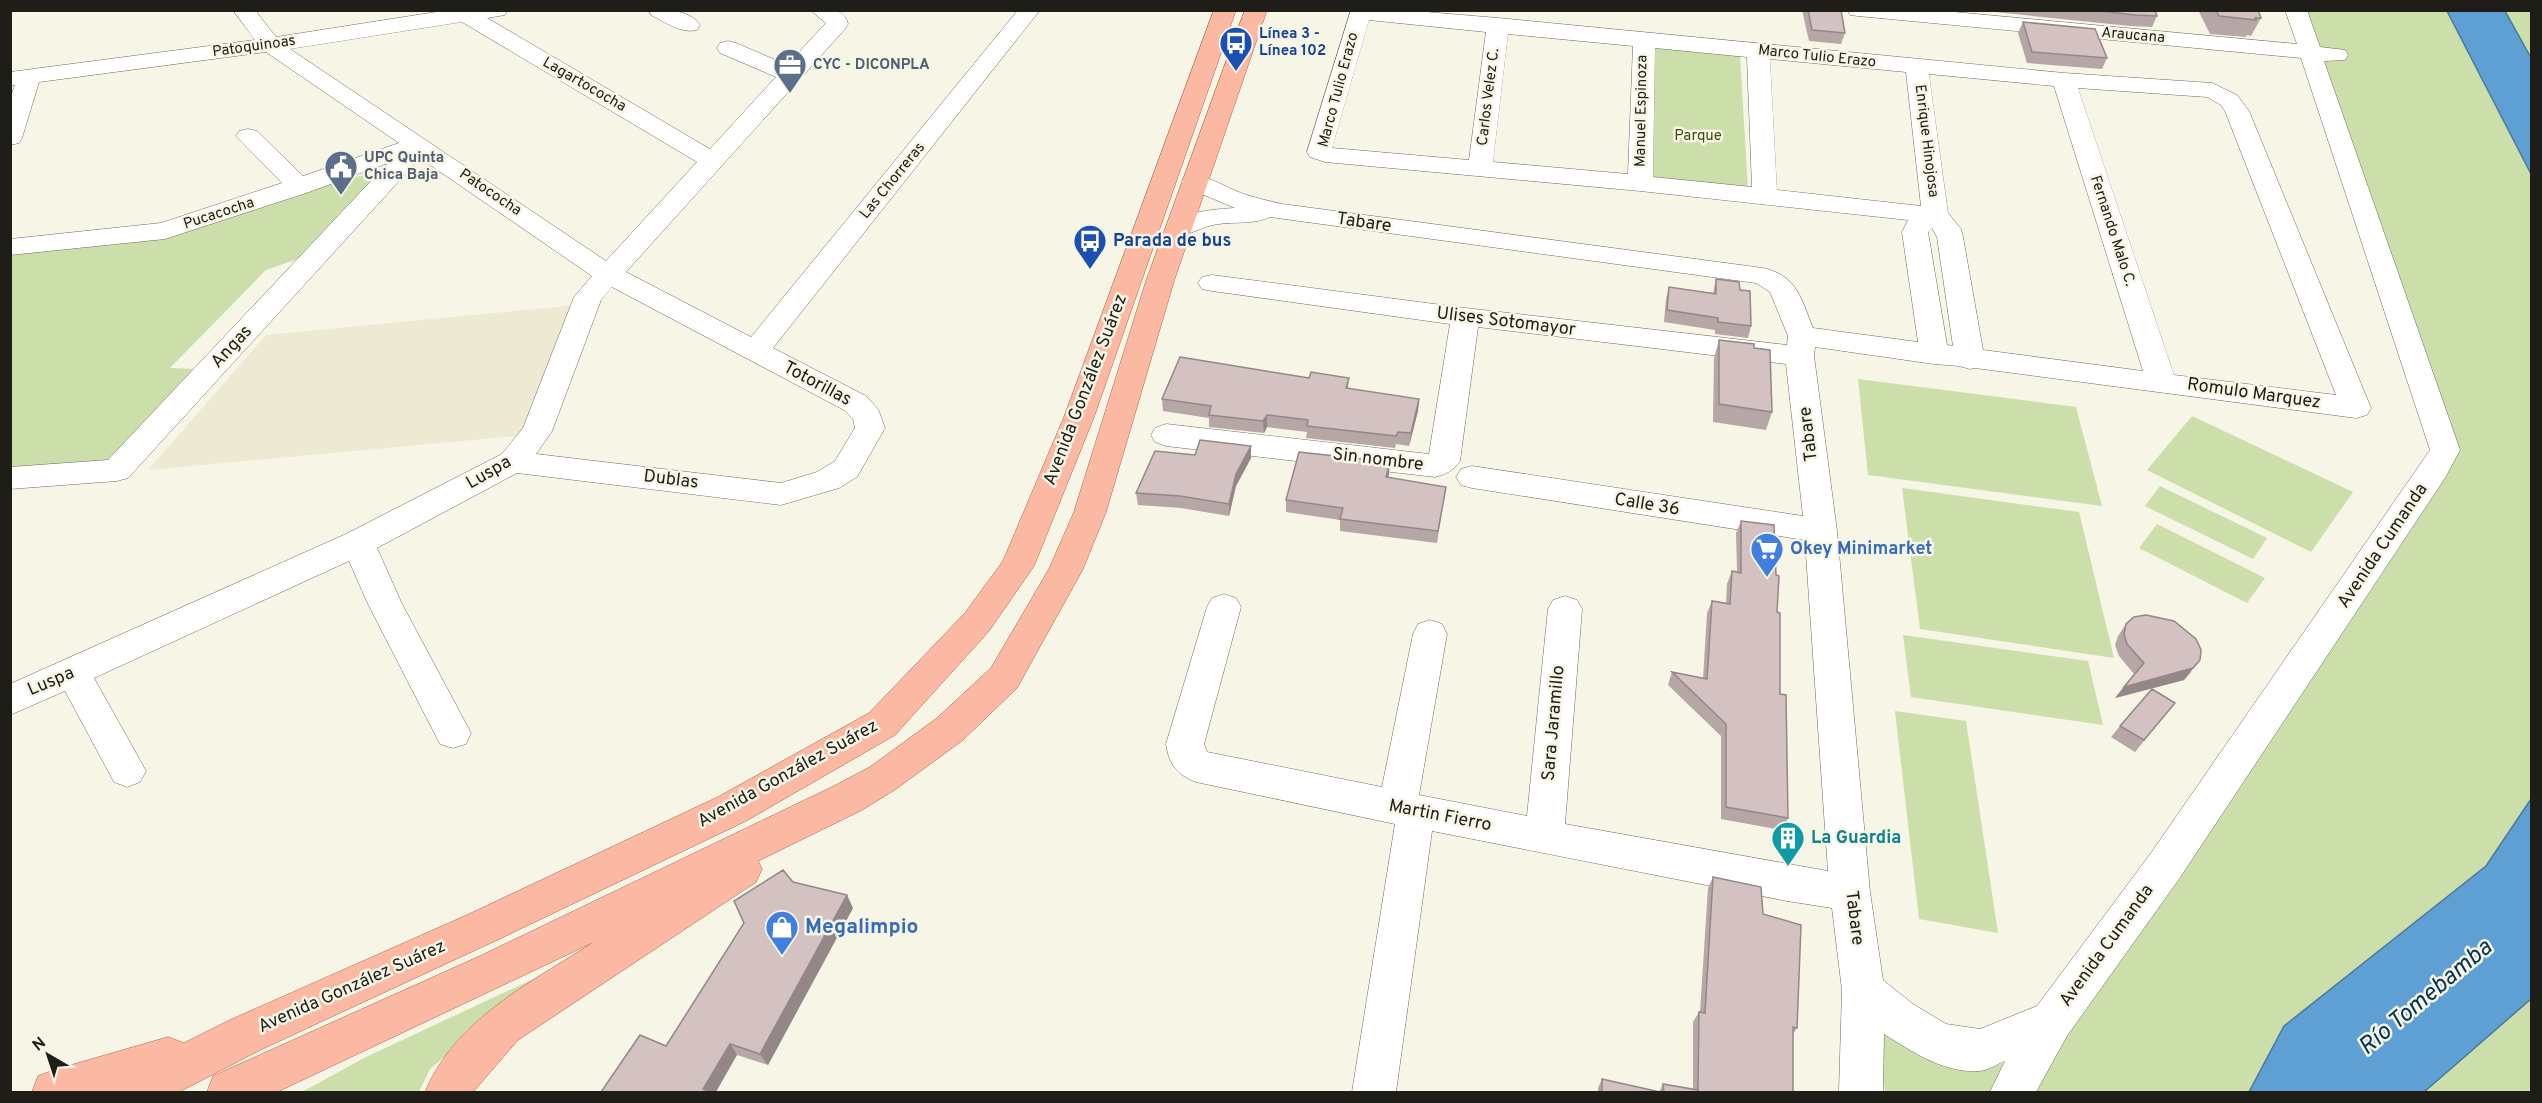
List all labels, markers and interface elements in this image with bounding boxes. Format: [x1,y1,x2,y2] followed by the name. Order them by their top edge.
[2100,24,2166,48] street label: Araucana
[1218,25,1254,72] bus stop icon: Línea 3 - Línea 102
[1259,25,1326,61] place label: Línea 3 - Línea 102
[1314,30,1364,150] street label: Marco Tulio Erazo
[211,32,297,62] street label: Patoquinoas
[1757,41,1877,73] street label: Marco Tulio Erazo
[772,47,808,94] office icon: CYC - DICONPLA
[1474,47,1504,147] street label: Carlos Velez C.
[539,53,629,117] street label: Lagartococha
[1632,55,1652,167] street label: Manuel Espinoza
[813,56,930,75] place label: CYC - DICONPLA
[1910,83,1942,199] street label: Enrique Hinojosa
[1674,127,1722,146] park label: Parque
[856,139,930,223] street label: Las Chorreras
[323,149,359,196] public building icon: UPC Quinta Chica Baja
[364,149,444,185] place label: UPC Quinta Chica Baja
[455,165,525,221] street label: Patococha
[2085,173,2139,289] street label: Fernando Malo C.
[181,194,257,234] street label: Pucacocha
[1335,208,1393,238] street label: Tabare
[1072,223,1108,270] bus stop icon: Parada de bus
[1113,230,1231,253] place label: Parada de bus
[1039,291,1133,489] street label: Avenida González Suárez
[1435,302,1577,342] street label: Ulises Sotomayor
[206,321,258,373] street label: Angas
[779,356,855,412] street label: Totorillas
[2186,373,2322,415] street label: Romulo Marquez
[1794,405,1824,463] street label: Tabare
[1331,443,1425,477] street label: Sin nombre
[462,451,516,495] street label: Luspa
[642,465,700,495] street label: Dublas
[2333,479,2433,613] street label: Avenida Cumanda
[1613,488,1681,522] street label: Calle 36
[1749,531,1785,578] supermarket icon: Okey Minimarket
[1790,538,1932,561] place label: Okey Minimarket
[24,662,78,702] street label: Luspa
[1537,664,1571,782] street label: Sara Jaramillo
[694,715,882,833] street label: Avenida González Suárez
[1387,795,1493,837] street label: Martin Fierro
[1770,820,1806,867] building icon: La Guardia
[1811,827,1901,850] place label: La Guardia
[2055,880,2159,1012] street label: Avenida Cumanda
[1839,889,1869,947] street label: Tabare
[764,909,800,956] shop icon: Megalimpio
[805,914,918,941] place label: Megalimpio
[2353,933,2499,1063] water label: Río Tomebamba
[255,935,449,1039] street label: Avenida González Suárez
[18,1025,78,1085] north arrow
[29,1034,51,1056] text: N

